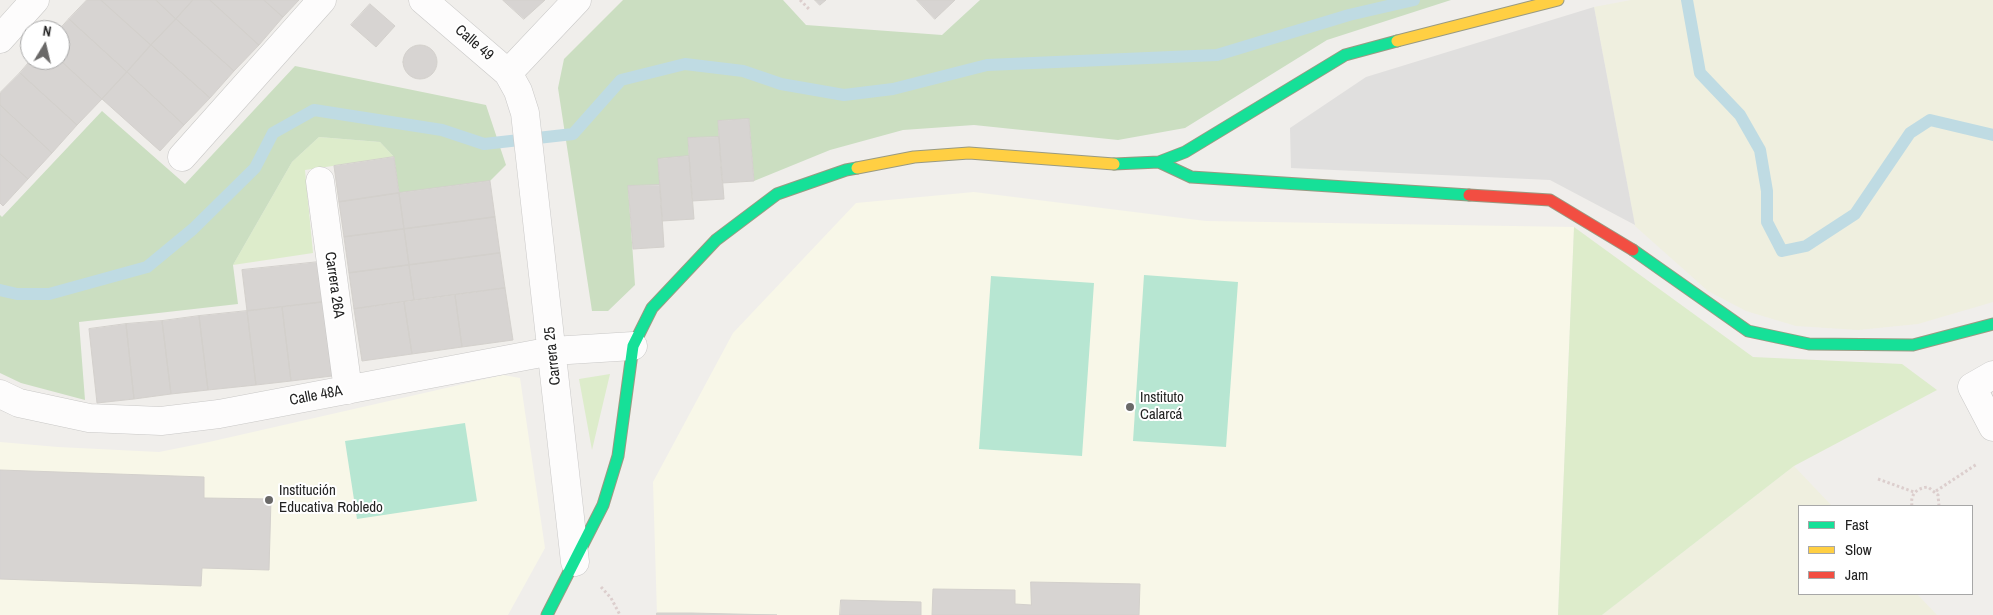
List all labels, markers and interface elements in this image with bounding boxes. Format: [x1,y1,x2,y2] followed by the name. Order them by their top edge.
[20,20,70,70] north arrow
[451,21,497,65] street label: Calle 49
[42,22,53,41] text: N
[320,251,348,319] street label: Carrera 26A
[541,326,565,386] street label: Carrera 25
[288,382,344,410] street label: Calle 48A
[1140,389,1184,424] place label: Instituto Calarcá
[1124,401,1136,413] marker: Instituto Calarcá
[279,482,383,517] place label: Institución Educativa Robledo
[263,494,275,506] marker: Institución Educativa Robledo
[1798,505,1973,595] legend
[1845,514,1868,535] text: Fast
[1845,539,1872,560] text: Slow
[1845,564,1868,585] text: Jam

